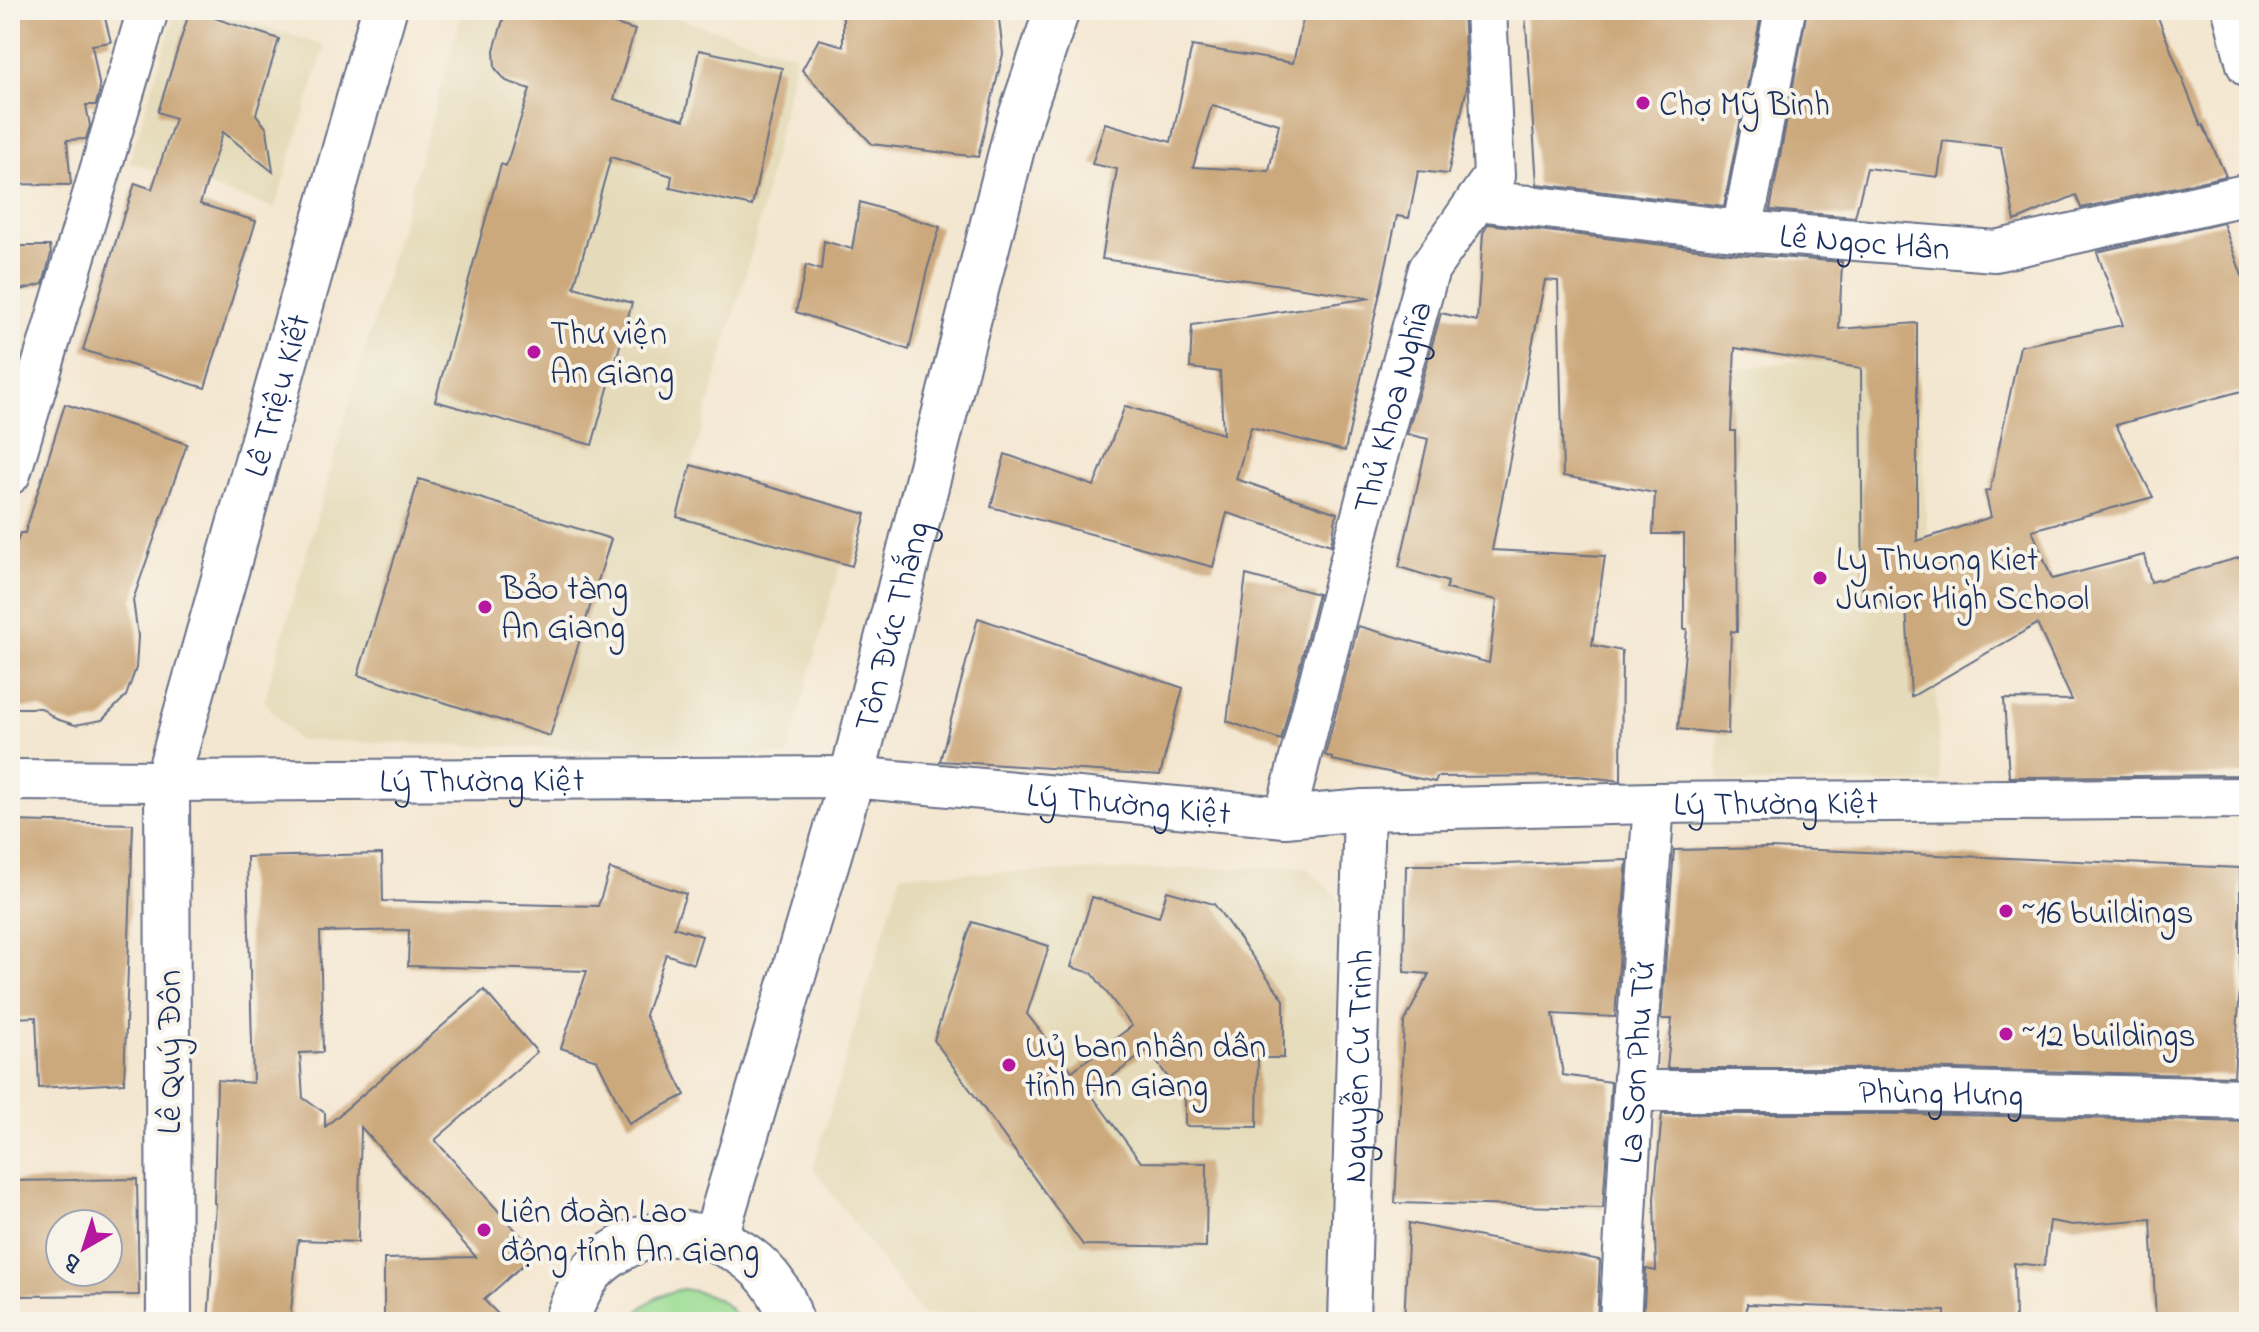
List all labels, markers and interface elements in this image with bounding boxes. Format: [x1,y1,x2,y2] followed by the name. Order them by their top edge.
[1659,82,1830,132] place label: Chợ Mỹ Bình
[1634,94,1652,112] marker: Chợ Mỹ Bình
[1777,213,1952,276] street label: Lê Ngọc Hân
[1343,296,1448,519] street label: Thủ Khoa Nghĩa
[233,309,326,483] street label: Lê Triệu Kiết
[550,311,674,400] place label: Thư viện An Giang
[525,343,543,361] marker: Thư viện An Giang
[844,516,945,737] street label: Tôn Đức Thắng
[1836,537,2089,626] place label: Ly Thuong Kiet Junior High School
[500,566,628,655] place label: Bảo tàng An Giang
[1811,569,1829,587] marker: Ly Thuong Kiet Junior High School
[476,598,494,616] marker: Bảo tàng An Giang
[379,758,585,809] street label: Lý Thường Kiệt
[1024,772,1233,841] street label: Lý Thường Kiệt
[1673,780,1878,832] street label: Lý Thường Kiệt
[2022,890,2194,940] place label: ~16 buildings
[1997,902,2015,920] marker: ~16 buildings
[1332,949,1389,1184] street label: Nguyễn Cư Trinh
[1608,960,1671,1165] street label: La Sơn Phu Tử
[147,970,197,1134] street label: Lê Quý Đôn
[2022,1013,2196,1063] place label: ~12 buildings
[1025,1024,1266,1113] place label: Uỷ ban nhân dân tỉnh An Giang
[1997,1025,2015,1043] marker: ~12 buildings
[1000,1056,1018,1074] marker: Uỷ ban nhân dân tỉnh An Giang
[1859,1070,2024,1123] street label: Phùng Hưng
[500,1189,759,1278] place label: Liên đoàn Lao động tỉnh An Giang
[44,1208,124,1288] north arrow
[475,1221,493,1239] marker: Liên đoàn Lao động tỉnh An Giang
[57,1244,90,1279] text: B

